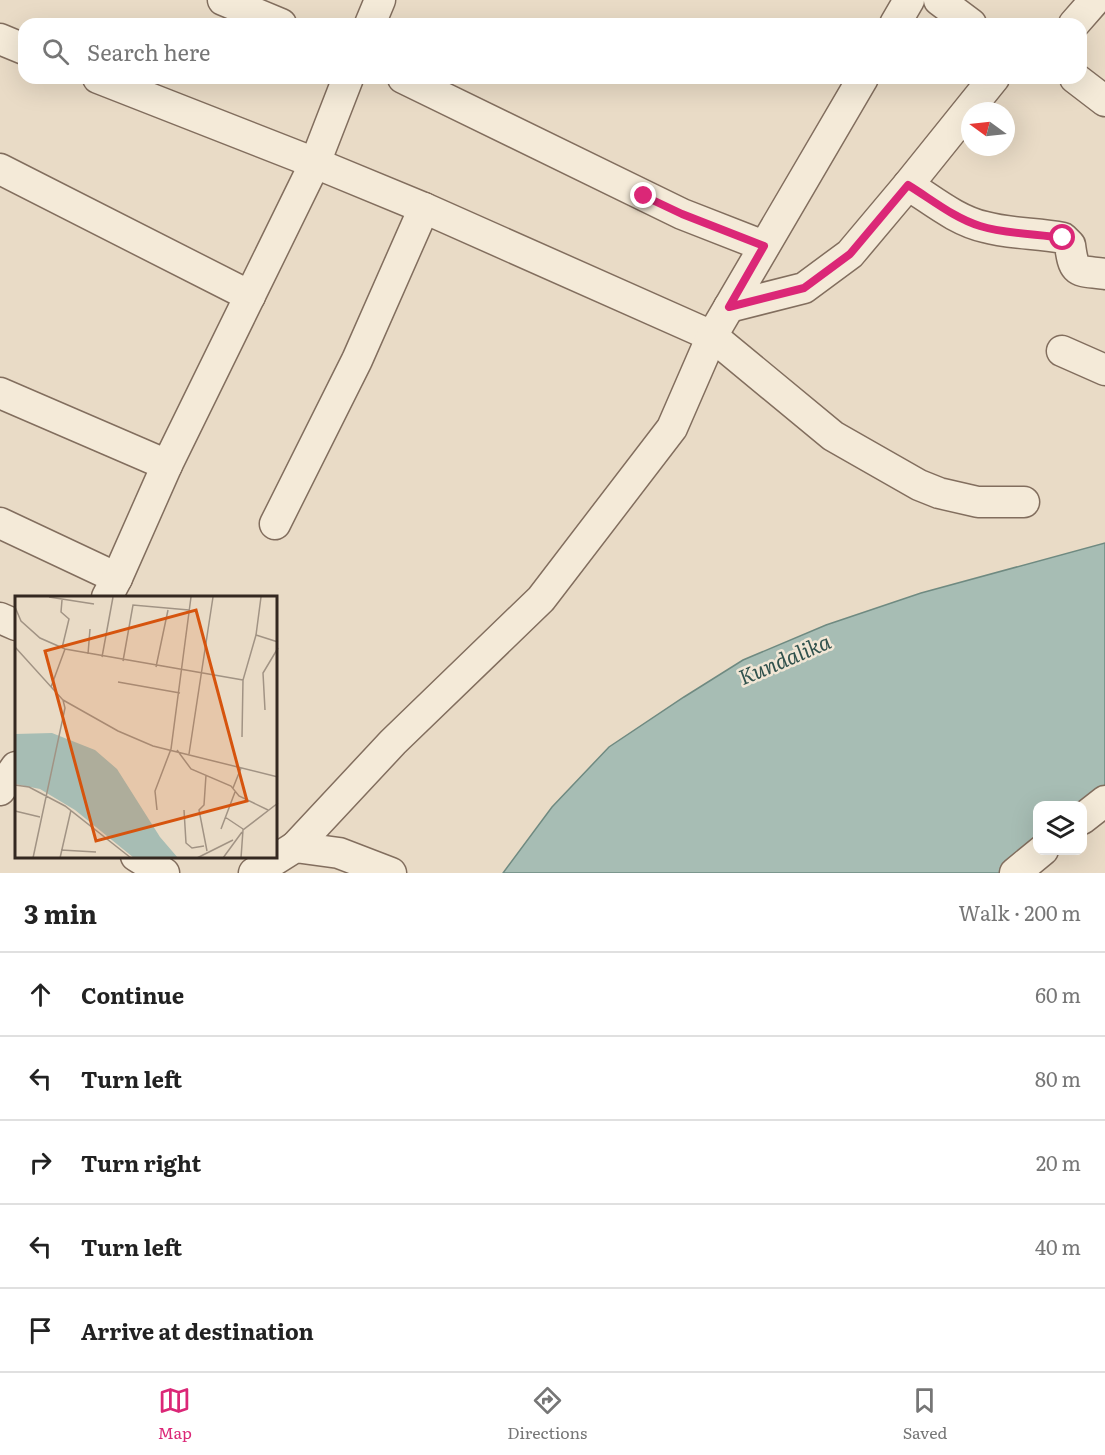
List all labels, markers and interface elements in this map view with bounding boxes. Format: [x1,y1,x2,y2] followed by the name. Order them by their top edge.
[18,18,1087,84] search box
[39,35,72,68] icon: search
[87,35,210,68] text: Search here
[961,102,1015,156] north arrow
[630,182,656,208] route end
[1049,224,1075,250] route start
[15,596,278,858] inset map
[733,624,835,691] water label: Kundalika
[1033,801,1087,855] map controls
[1033,801,1087,855] button: layers
[24,893,97,932] text: 3 min
[958,897,1081,927] text: Walk · 200 m
[24,978,57,1011] icon: ahead
[81,978,184,1011] text: Continue
[1035,979,1081,1009] text: 60 m
[24,1062,57,1095] icon: left
[81,1062,182,1095] text: Turn left
[1035,1063,1081,1093] text: 80 m
[24,1146,57,1179] icon: right
[81,1146,201,1179] text: Turn right
[1036,1147,1081,1177] text: 20 m
[24,1230,57,1263] icon: left
[81,1230,182,1263] text: Turn left
[1035,1231,1081,1261] text: 40 m
[24,1314,57,1347] icon: arrive
[81,1314,314,1347] text: Arrive at destination
[158,1384,192,1444] tab: Map
[507,1384,587,1444] tab: Directions
[903,1384,947,1444] tab: Saved

